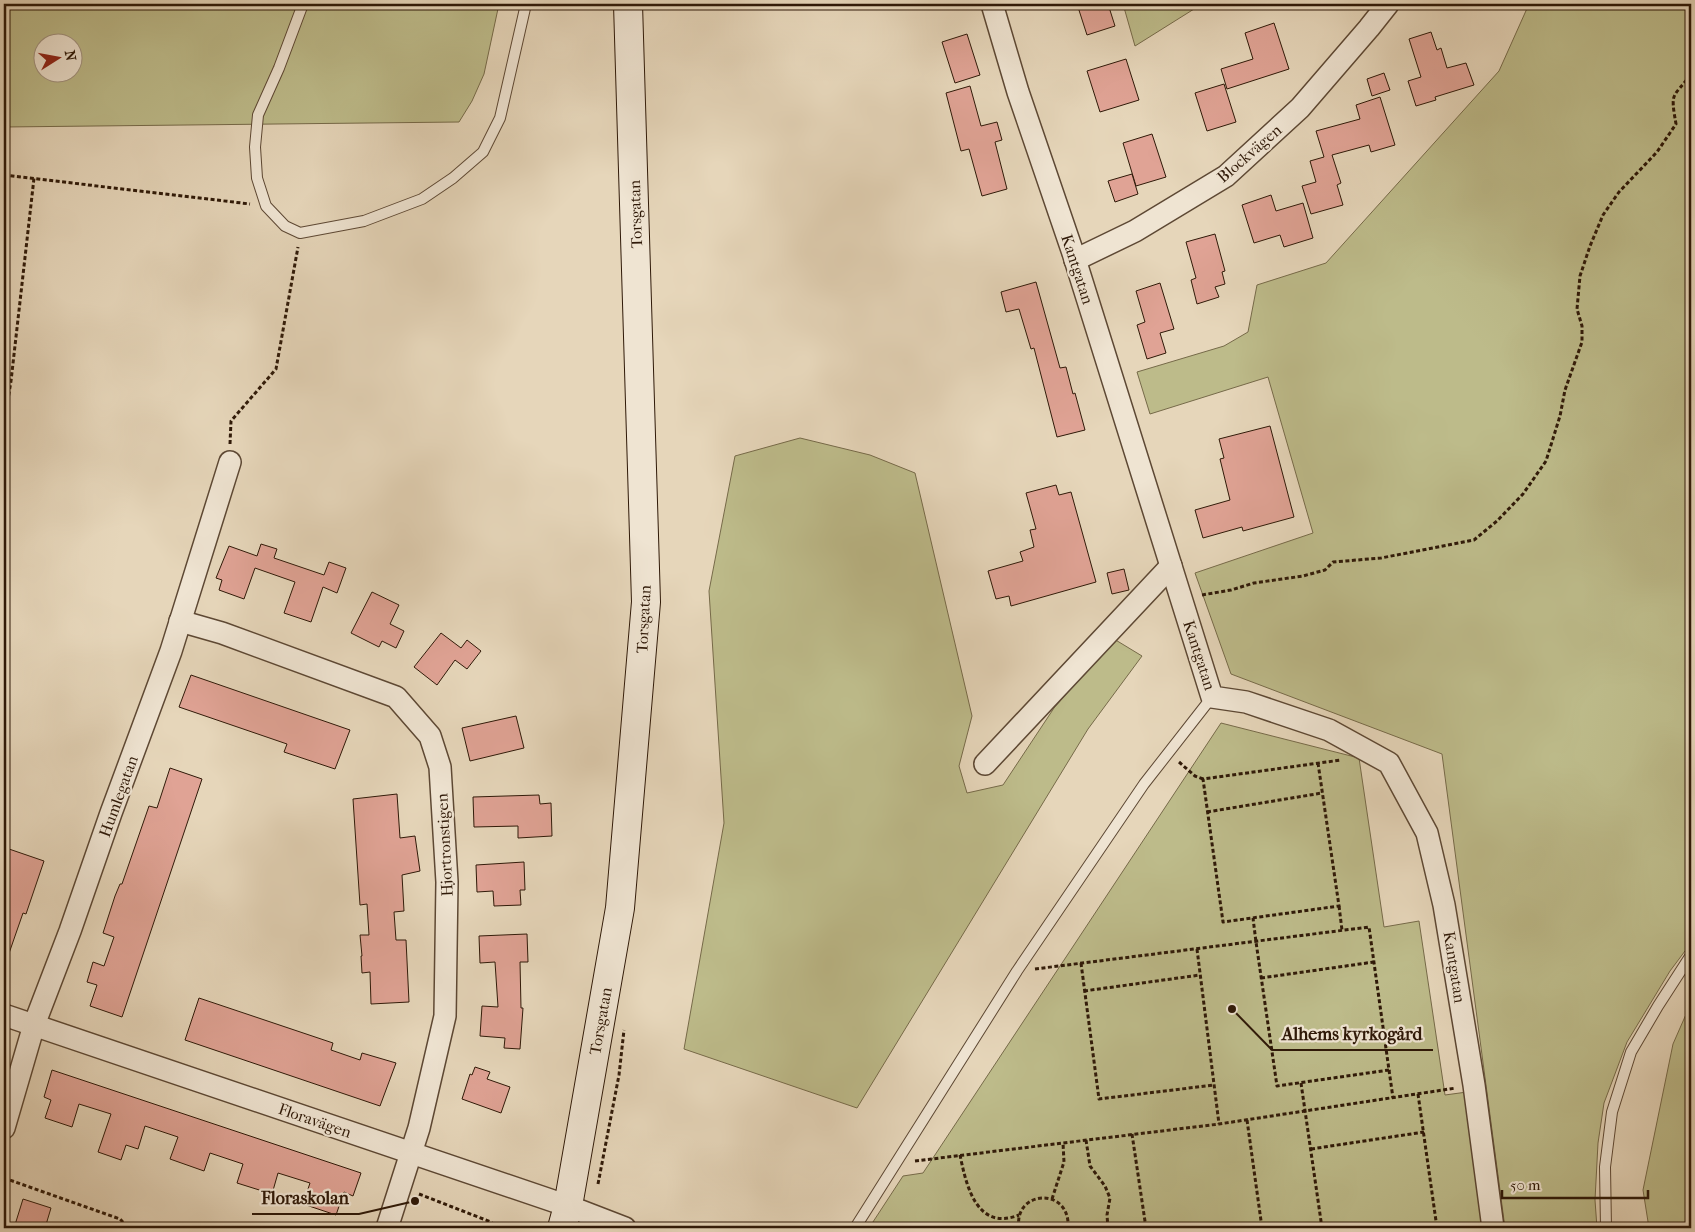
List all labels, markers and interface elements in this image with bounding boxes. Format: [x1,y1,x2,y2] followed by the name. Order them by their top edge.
[32,32,82,82] north arrow
[61,49,80,63] text: N
[1213,120,1286,186] street label: Blockvägen
[625,179,646,248] street label: Torsgatan
[1057,232,1098,307] street label: Kantgatan
[632,584,655,654] street label: Torsgatan
[1179,618,1220,693] street label: Kantgatan
[95,752,142,840] street label: Humlegatan
[432,792,457,897] street label: Hjortronstigen
[1439,930,1470,1005] street label: Kantgatan
[585,985,616,1056] street label: Torsgatan
[1272,1017,1433,1050] callout: Alhems kyrkogård
[1281,1024,1424,1045] text: Alhems kyrkogård
[276,1099,355,1142] street label: Floravägen
[1502,1167,1649,1199] scale bar
[1510,1176,1541,1194] text: 50 m
[252,1181,359,1214] callout: Floraskolan
[260,1188,350,1209] text: Floraskolan

